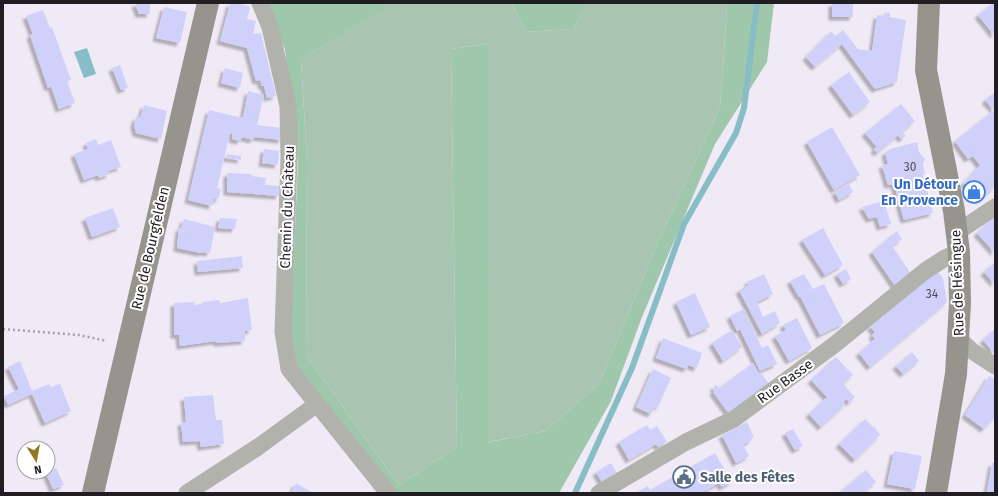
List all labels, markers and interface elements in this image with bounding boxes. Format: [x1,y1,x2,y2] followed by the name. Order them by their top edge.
[277,145,298,269] street label: Chemin du Château
[904,160,917,174] house number: 30
[881,176,958,209] place label: Un Détour En Provence
[961,179,987,205] shop icon: Un Détour En Provence
[128,185,173,311] street label: Rue de Bourgfelden
[947,229,968,336] street label: Rue de Hésingue
[926,287,939,301] house number: 34
[754,356,816,407] street label: Rue Basse
[16,440,56,480] north arrow
[33,462,43,476] text: N
[671,464,697,490] public building icon: Salle des Fêtes
[700,469,795,486] place label: Salle des Fêtes

